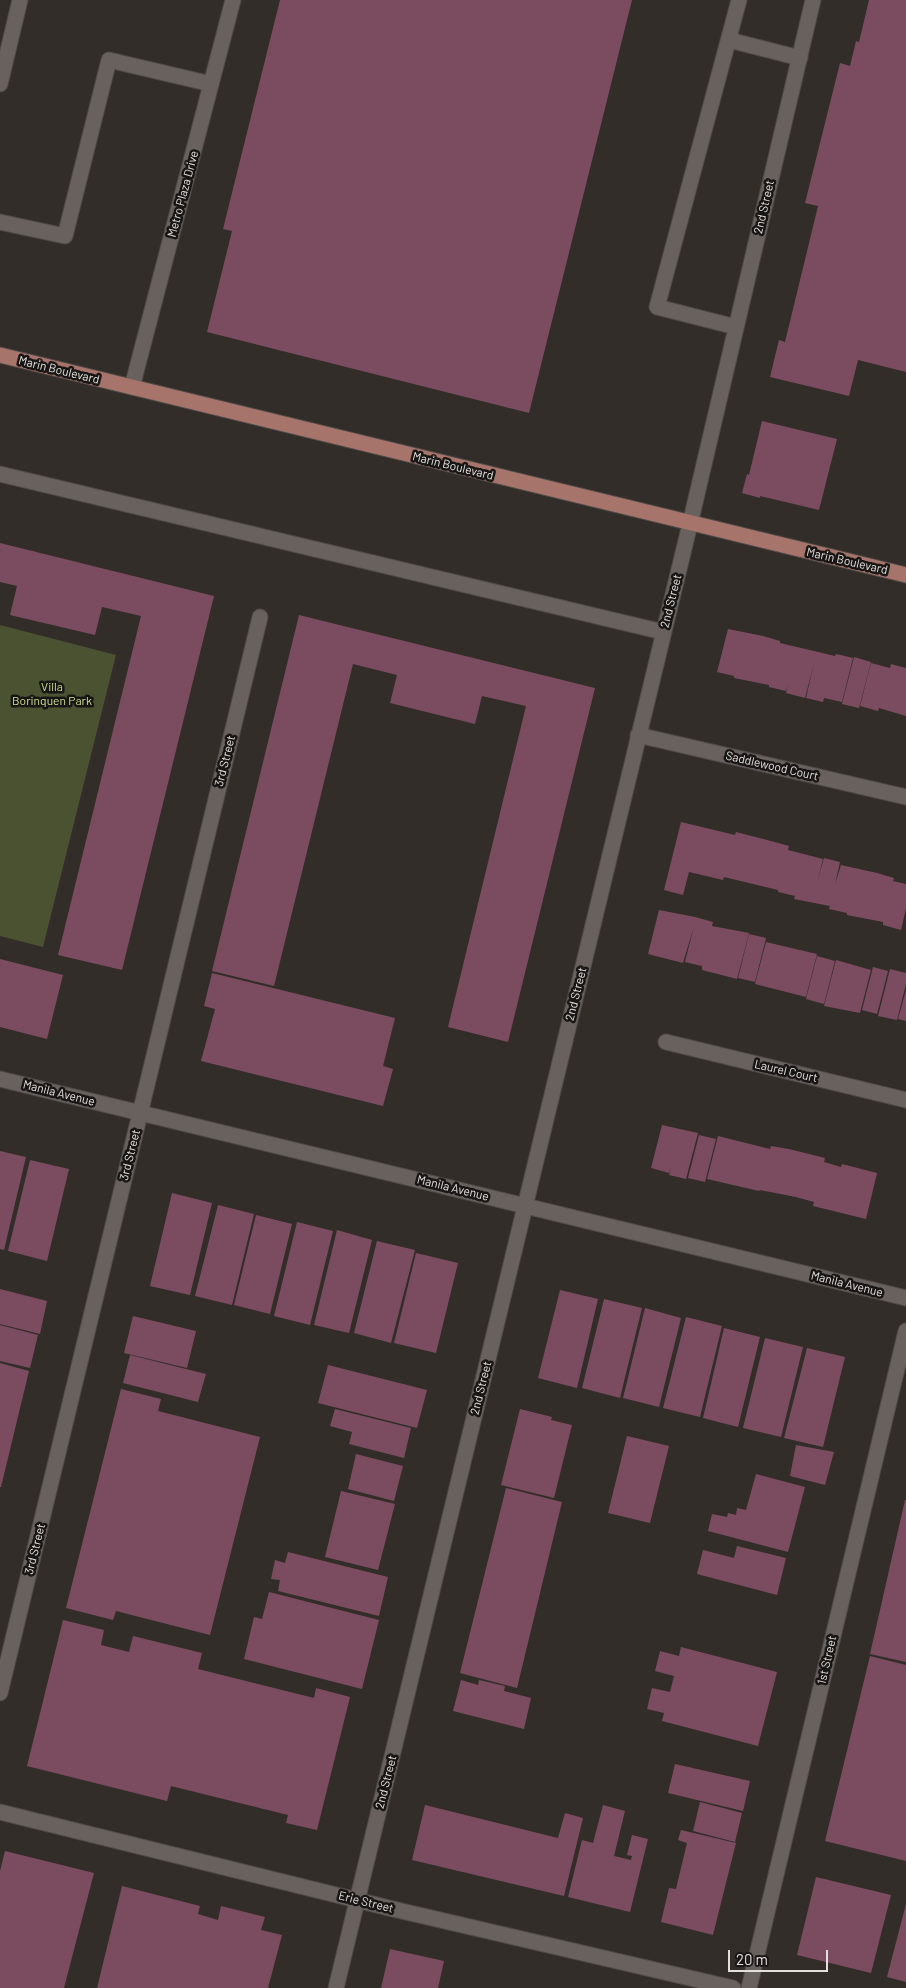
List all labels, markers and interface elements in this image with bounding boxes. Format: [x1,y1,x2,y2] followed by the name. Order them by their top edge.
[165,149,201,239] street label: Metro Plaza Drive
[751,179,777,235] street label: 2nd Street
[17,353,101,387] street label: Marin Boulevard
[411,449,495,483] street label: Marin Boulevard
[805,545,889,577] street label: Marin Boulevard
[657,573,685,629] street label: 2nd Street
[12,680,92,708] park label: Villa Borinquen Park
[212,734,238,788] street label: 3rd Street
[724,748,820,784] street label: Saddlewood Court
[562,966,590,1022] street label: 2nd Street
[753,1057,819,1085] street label: Laurel Court
[22,1077,96,1109] street label: Manila Avenue
[117,1128,143,1182] street label: 3rd Street
[416,1172,490,1204] street label: Manila Avenue
[810,1268,884,1300] street label: Manila Avenue
[467,1360,495,1416] street label: 2nd Street
[22,1522,48,1576] street label: 3rd Street
[814,1634,840,1686] street label: 1st Street
[372,1754,400,1810] street label: 2nd Street
[337,1888,395,1916] street label: Erie Street
[731,1940,831,1972] scale bar
[736,1950,768,1968] text: 20 m

